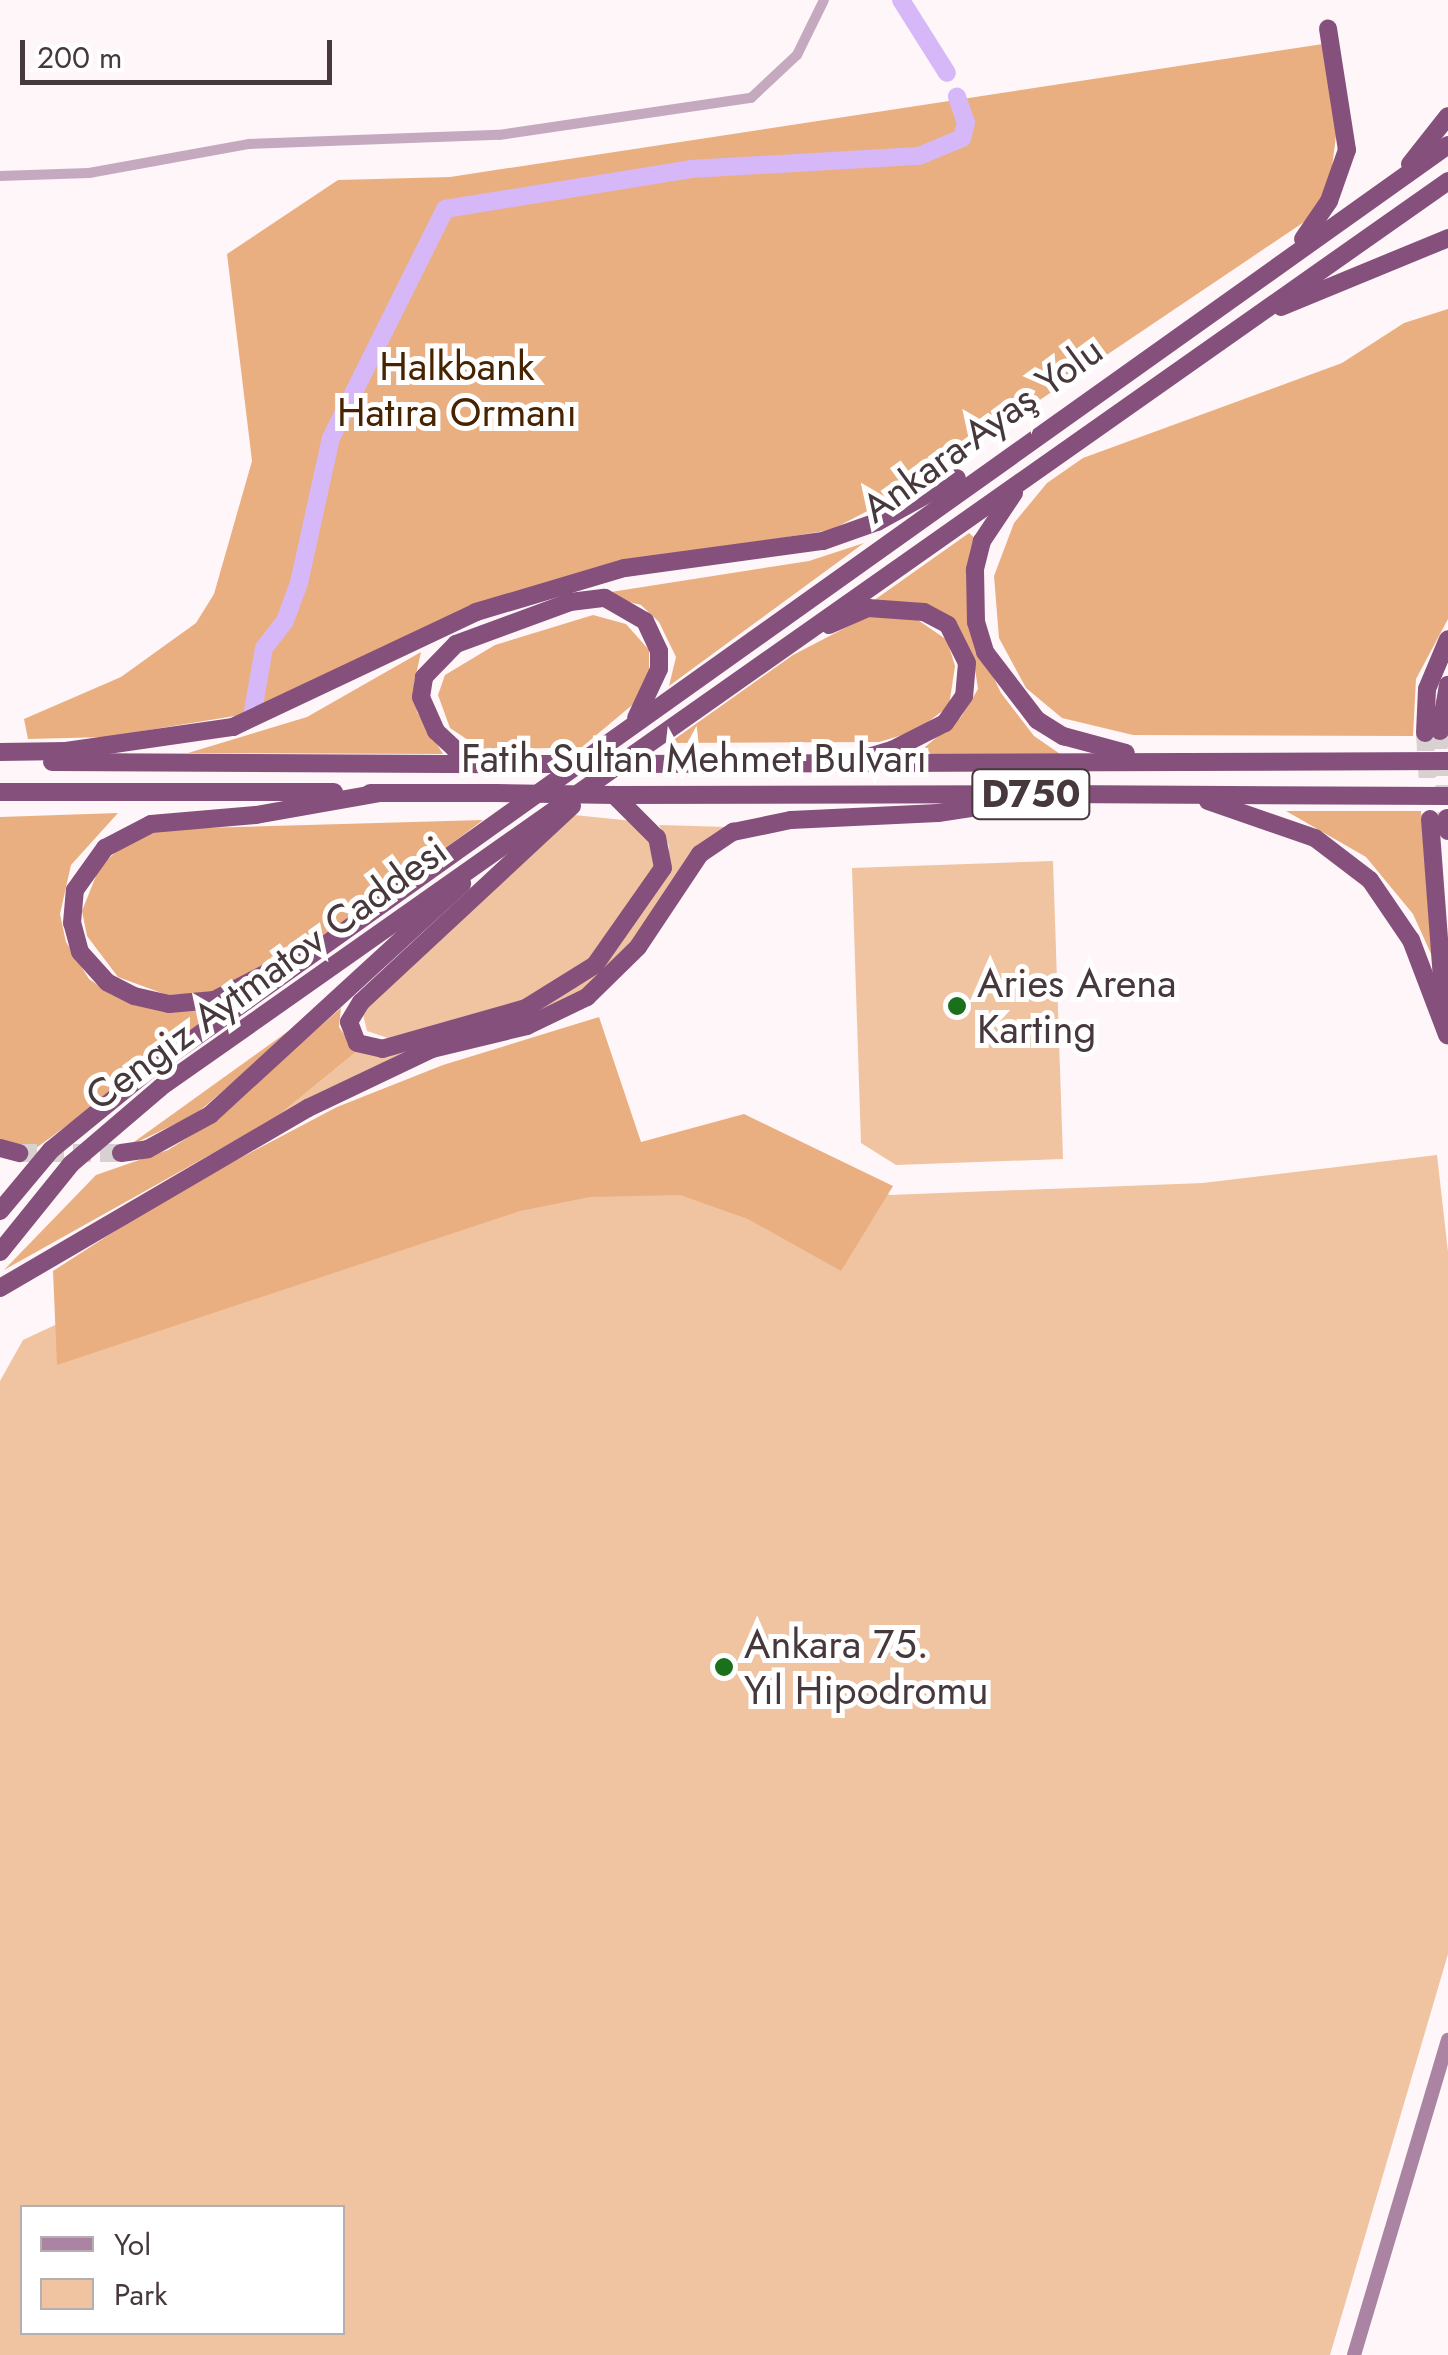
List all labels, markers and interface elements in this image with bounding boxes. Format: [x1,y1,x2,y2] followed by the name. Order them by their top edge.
[25,20,338,82] scale bar
[37,36,122,79] text: 200 m
[852,326,1112,532] street label: Ankara-Ayaş Yolu
[337,342,577,436] park label: Halkbank Hatıra Ormanı
[461,734,927,782] street label: Fatih Sultan Mehmet Bulvarı
[971,761,1091,827] road number: D750
[76,826,456,1120] street label: Cengiz Aytmatov Caddesi
[977,959,1177,1053] place label: Aries Arena Karting
[946,995,968,1017] marker: Aries Arena Karting
[744,1620,988,1714] place label: Ankara 75. Yıl Hipodromu
[713,1656,735,1678] marker: Ankara 75. Yıl Hipodromu
[20,2205,345,2335] legend
[114,2223,151,2266] text: Yol
[114,2273,167,2316] text: Park

